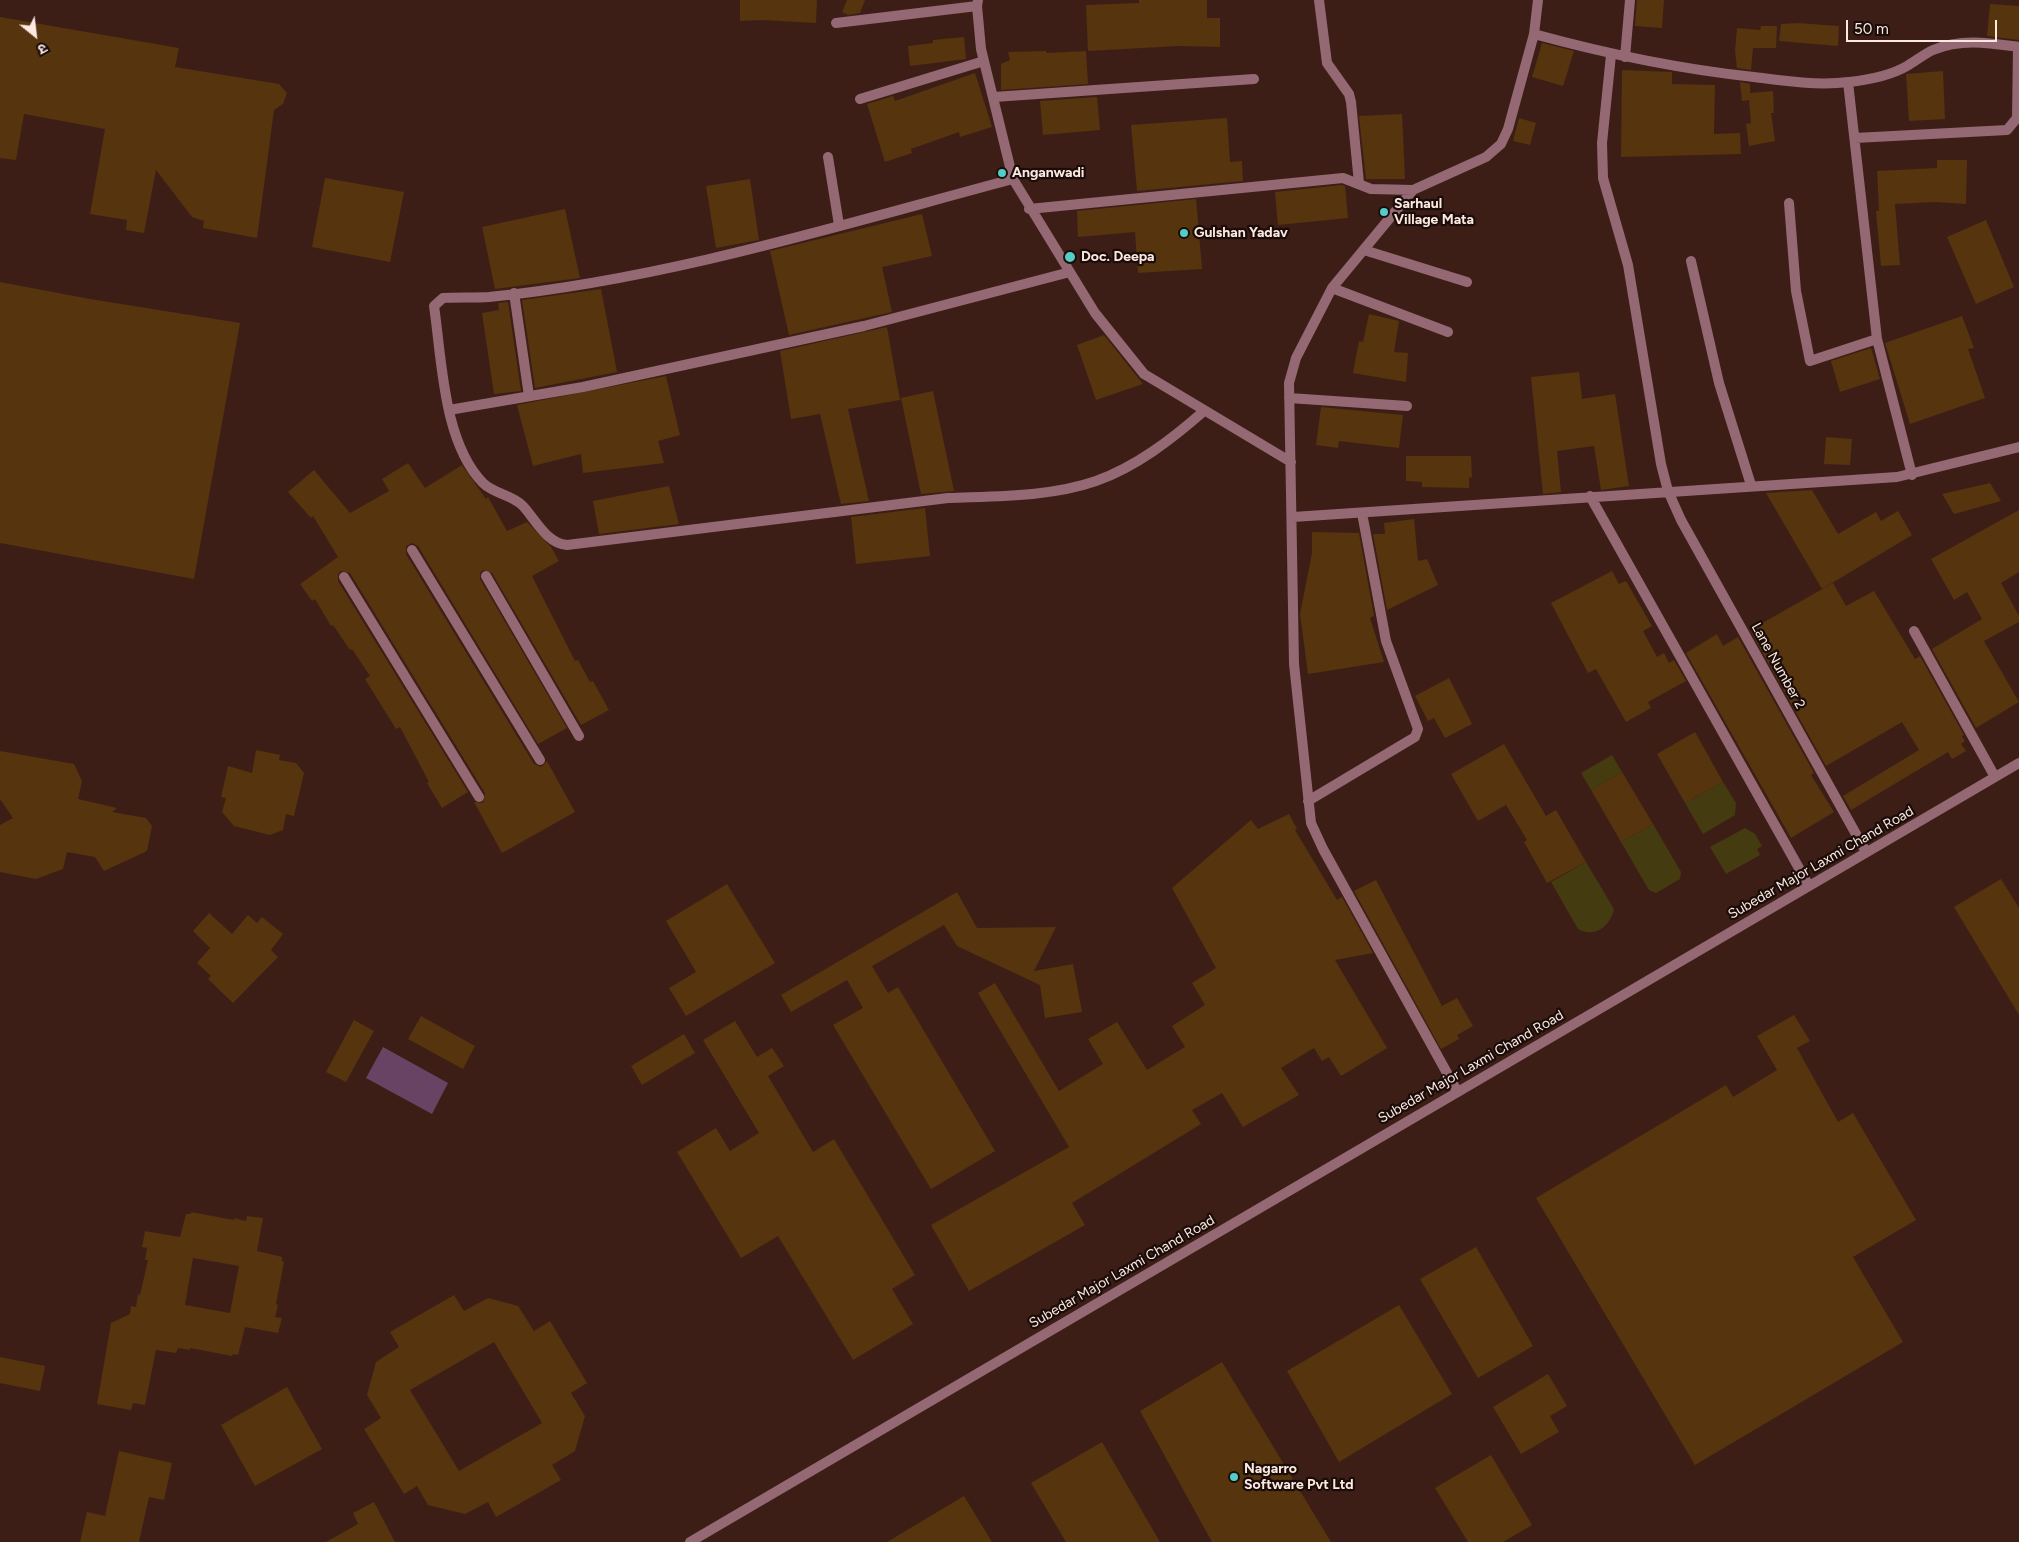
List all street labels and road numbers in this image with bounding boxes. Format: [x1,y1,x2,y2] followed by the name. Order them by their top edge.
[1747,620,1809,712] street label: Lane Number 2
[1725,803,1917,923] street label: Subedar Major Laxmi Chand Road
[1375,1007,1567,1127] street label: Subedar Major Laxmi Chand Road
[1026,1212,1218,1332] street label: Subedar Major Laxmi Chand Road

